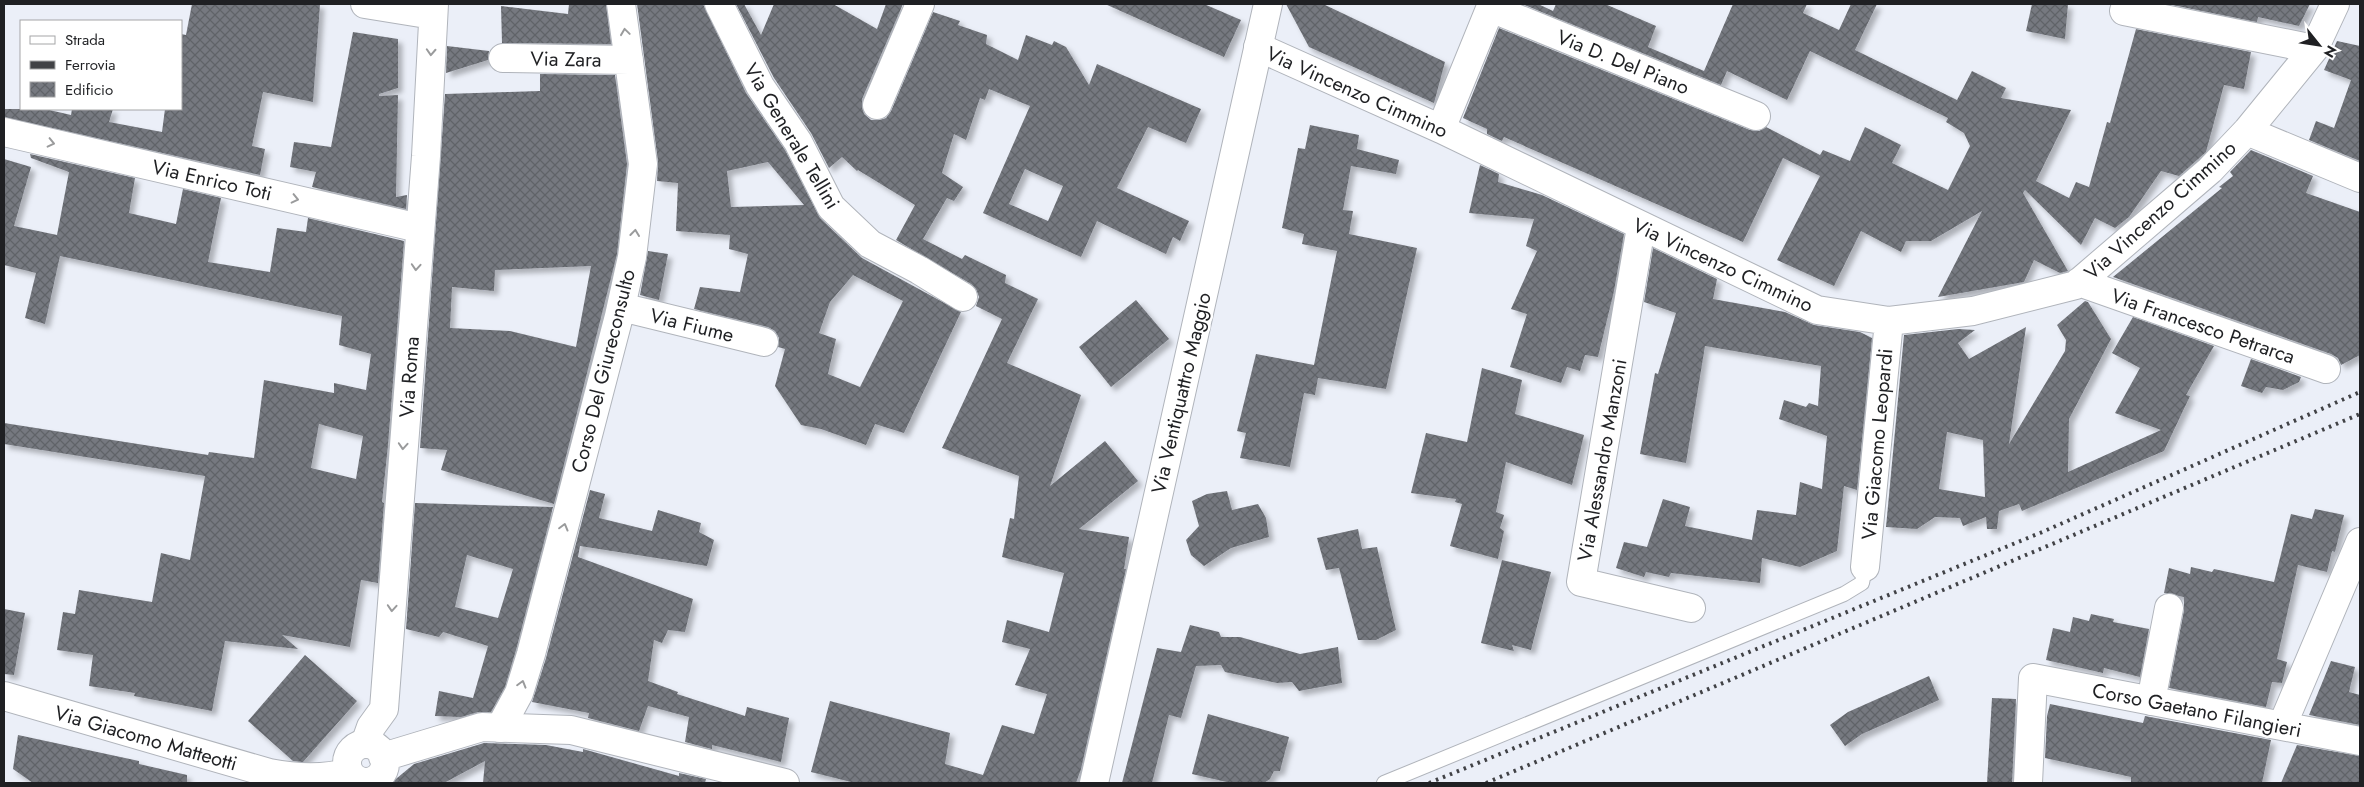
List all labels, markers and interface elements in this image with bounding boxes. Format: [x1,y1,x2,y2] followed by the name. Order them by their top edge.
[20,20,182,110] legend
[2294,20,2344,70] north arrow
[1552,23,1694,102] street label: Via D. Del Piano
[620,28,631,36] one-way arrow
[65,29,105,51] text: Strada
[1261,39,1452,146] street label: Via Vincenzo Cimmino
[2319,42,2342,61] text: N
[530,44,602,75] street label: Via Zara
[426,49,437,57] one-way arrow
[65,54,116,76] text: Ferrovia
[736,58,847,215] street label: Via Generale Tellini
[65,79,113,101] text: Edificio
[2078,134,2243,287] street label: Via Vincenzo Cimmino
[47,137,56,148] one-way arrow
[149,153,275,208] street label: Via Enrico Toti
[290,193,299,204] one-way arrow
[1628,211,1818,320] street label: Via Vincenzo Cimmino
[629,229,639,237] one-way arrow
[411,263,422,271] one-way arrow
[564,266,643,476] street label: Corso Del Giureconsulto
[2107,281,2299,372] street label: Via Francesco Petrarca
[1144,290,1219,497] street label: Via Ventiquattro Maggio
[647,301,737,350] street label: Via Fiume
[392,335,427,419] street label: Via Roma
[1855,347,1900,541] street label: Via Giacomo Leopardi
[1570,357,1635,564] street label: Via Alessandro Manzoni
[398,443,409,451] one-way arrow
[558,523,568,532] one-way arrow
[386,605,397,613] one-way arrow
[2090,676,2304,745] street label: Corso Gaetano Filangieri
[516,680,527,688] one-way arrow
[51,699,241,778] street label: Via Giacomo Matteotti

